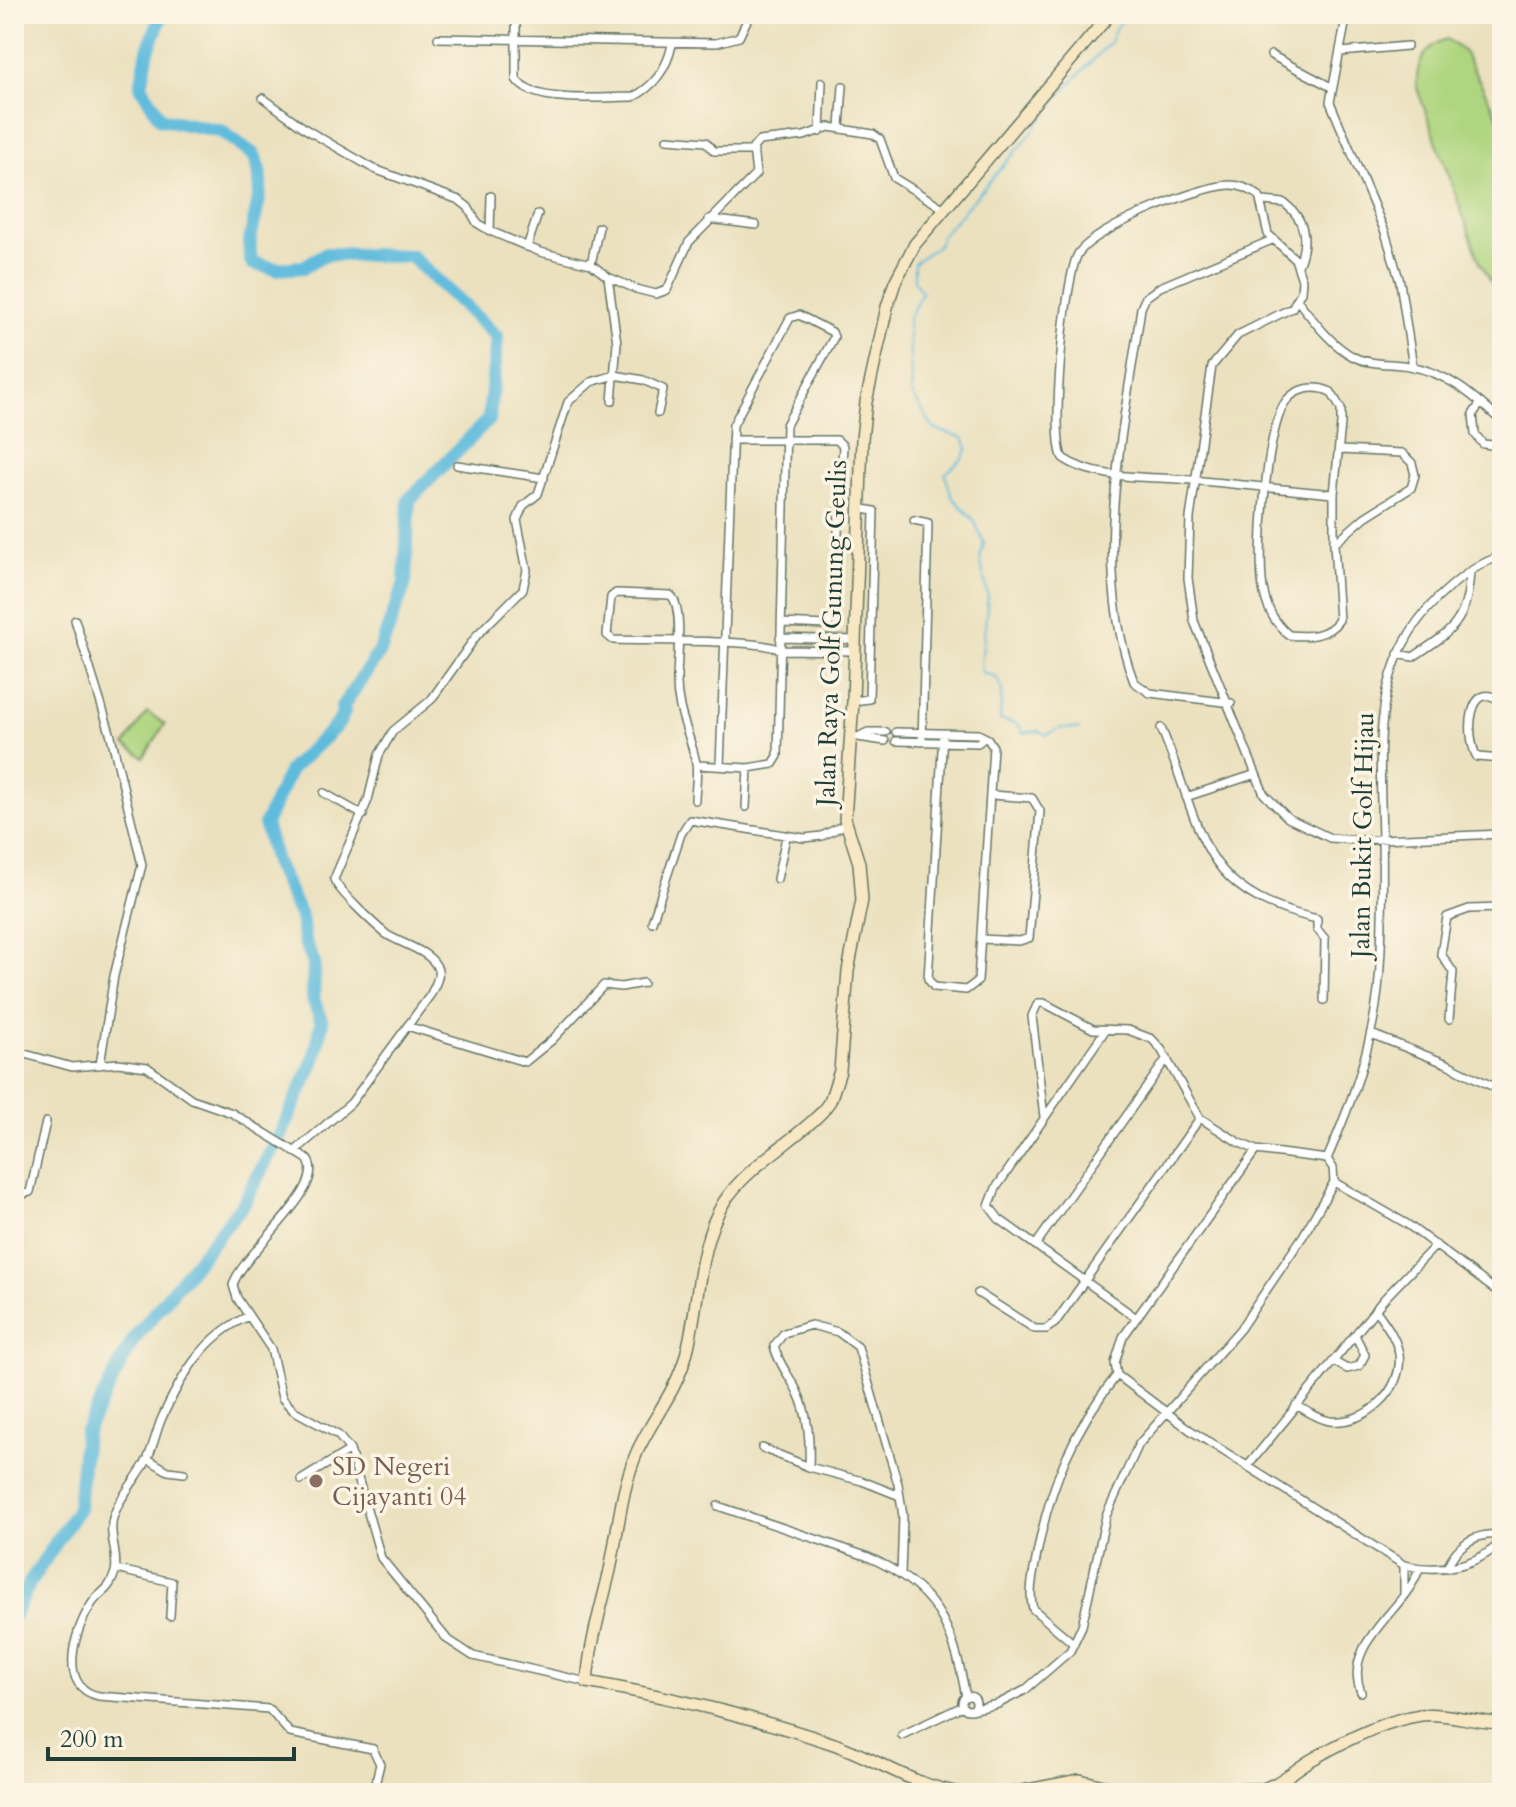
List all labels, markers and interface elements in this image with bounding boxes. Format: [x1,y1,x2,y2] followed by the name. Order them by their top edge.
[808,459,855,811] street label: Jalan Raya Golf Gunung Geulis
[1343,712,1382,962] street label: Jalan Bukit Golf Hijau
[332,1449,467,1514] place label: SD Negeri Cijayanti 04
[307,1472,325,1490] marker: SD Negeri Cijayanti 04
[48,1711,294,1761] scale bar
[60,1723,124,1756] text: 200 m

